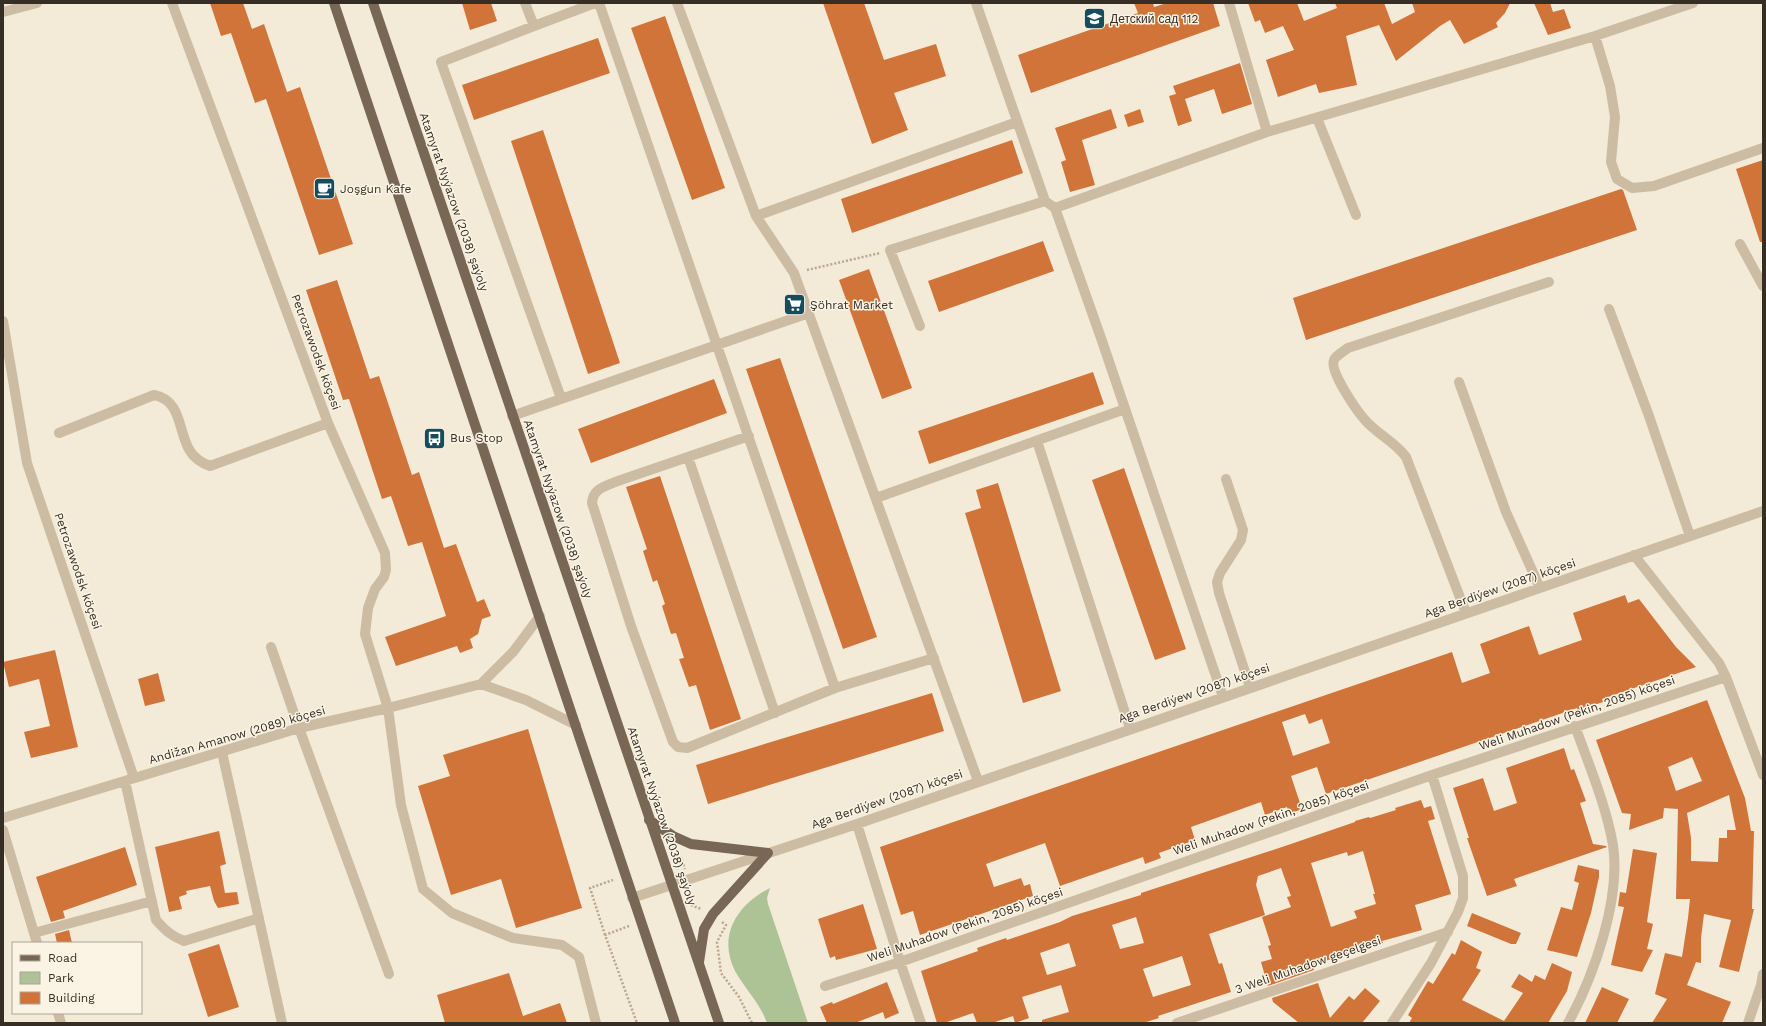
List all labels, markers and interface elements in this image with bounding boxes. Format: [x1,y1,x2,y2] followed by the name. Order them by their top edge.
[1081,6,1107,32] school or university icon: Детский сад 112
[1110,12,1198,26] place label: Детский сад 112
[417,111,492,294] street label: Atamyrat Nyýazow (2038) şaýoly
[311,176,337,202] cafe icon: Joşgun Kafe
[340,182,412,196] place label: Joşgun Kafe
[289,292,343,412] street label: Petrozawodsk köçesi
[781,292,807,318] supermarket icon: Şöhrat Market
[810,298,893,312] place label: Şöhrat Market
[521,418,596,601] street label: Atamyrat Nyýazow (2038) şaýoly
[422,425,448,451] bus stop icon: Bus Stop
[450,431,503,445] place label: Bus Stop
[51,511,105,631] street label: Petrozawodsk köçesi
[1422,555,1578,621] street label: Aga Berdiýew (2087) köçesi
[1116,660,1272,726] street label: Aga Berdiýew (2087) köçesi
[1477,673,1677,753] street label: Weli Muhadow (Pekin, 2085) köçesi
[147,703,327,767] street label: Andižan Amanow (2089) köçesi
[625,725,700,908] street label: Atamyrat Nyýazow (2038) şaýoly
[809,766,965,832] street label: Aga Berdiýew (2087) köçesi
[1171,778,1371,858] street label: Weli Muhadow (Pekin, 2085) köçesi
[865,885,1065,965] street label: Weli Muhadow (Pekin, 2085) köçesi
[1233,933,1383,997] street label: 3 Weli Muhadow geçelgesi
[12,942,142,1014] legend
[48,951,77,965] text: Road
[48,971,74,985] text: Park
[48,991,95,1005] text: Building

